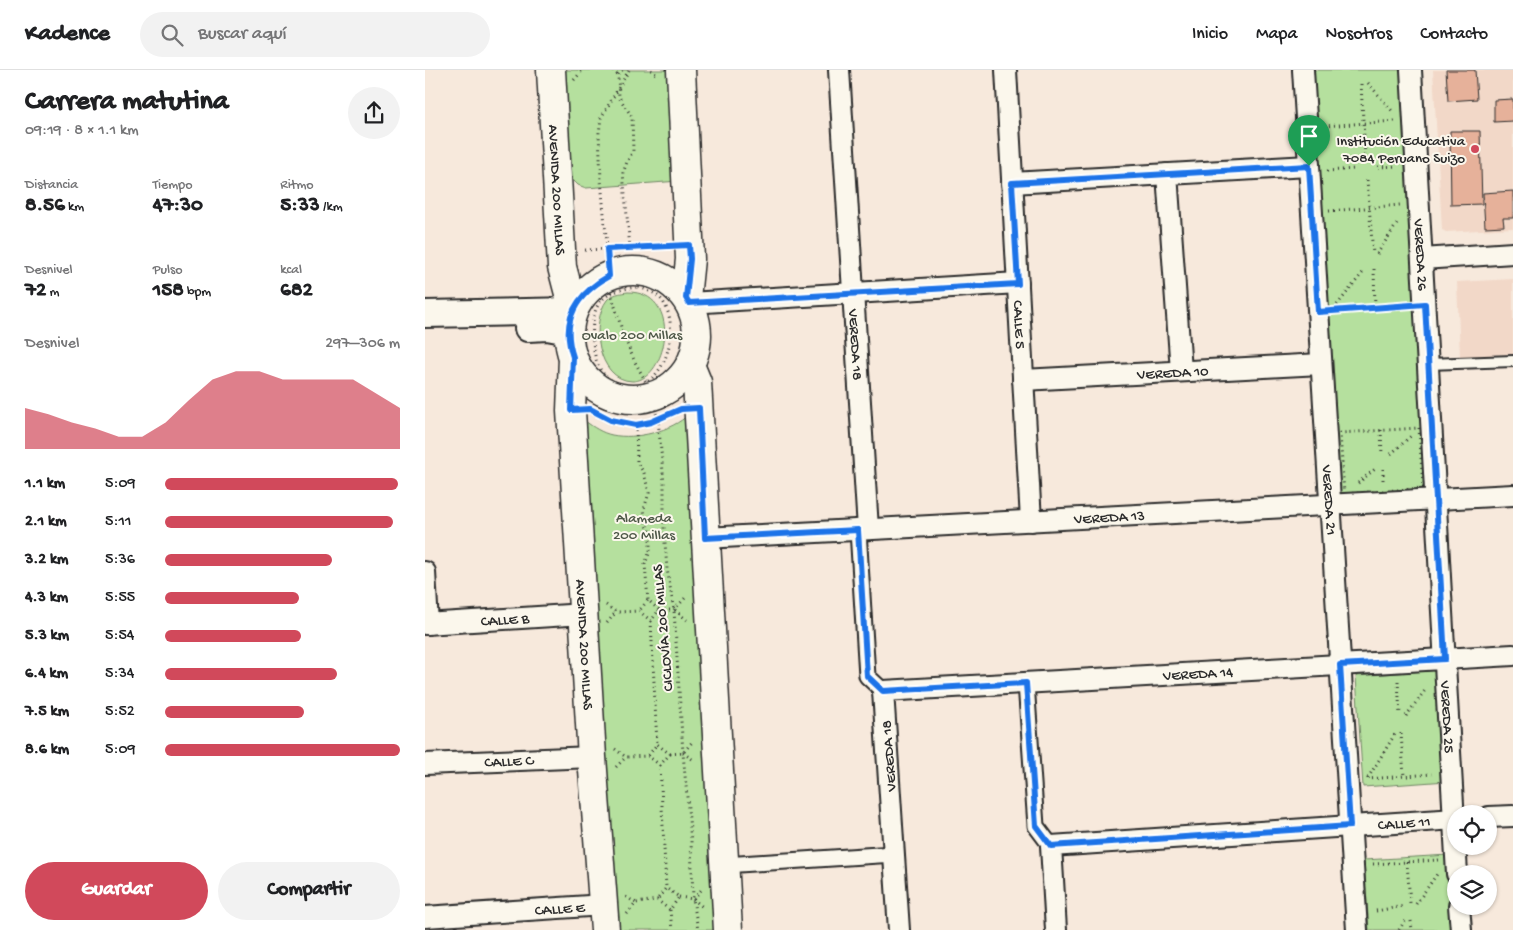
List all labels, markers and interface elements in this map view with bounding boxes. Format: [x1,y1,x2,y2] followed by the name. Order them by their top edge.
[140,12,490,57] search box
[25,20,110,49] text: Kadence
[158,21,186,49] icon: search
[198,23,287,46] text: Buscar aquí
[1192,24,1228,45] text: Inicio
[1256,24,1297,45] text: Mapa
[1325,24,1392,45] text: Nosotros
[1420,24,1488,45] text: Contacto
[25,86,228,119] text: Carrera matutina
[348,87,400,139] button: share
[1288,115,1330,166] pin
[25,122,139,141] text: 09:19 · 8 × 1.1 km
[1295,122,1323,150] icon: arrive
[543,124,568,256] street label: AVENIDA 200 MILLAS
[1336,133,1466,168] place label: Institución Educativa 7084 Peruano Suizo
[1469,143,1481,155] marker: Institución Educativa 7084 Peruano Suizo
[25,177,78,194] text: Distancia
[153,177,192,194] text: Tiempo
[280,177,314,194] text: Ritmo
[25,194,65,219] text: 8.56
[153,194,203,219] text: 47:30
[280,194,320,219] text: 5:33
[65,199,84,216] text: km
[320,199,343,216] text: /km
[1408,217,1431,292] street label: VEREDA 26
[25,262,73,279] text: Desnivel
[153,262,182,279] text: Pulso
[280,262,302,279] text: kcal
[25,279,46,304] text: 72
[153,279,184,304] text: 158
[280,279,313,304] text: 682
[46,284,59,301] text: m
[184,284,211,301] text: bpm
[1008,300,1028,350] street label: CALLE 5
[843,307,866,381] street label: VEREDA 18
[582,327,683,345] park label: Ovalo 200 Millas
[25,335,79,354] text: Desnivel
[325,335,400,354] text: 297–306 m
[1136,363,1210,385] street label: VEREDA 10
[1317,464,1339,536] street label: VEREDA 21
[25,475,65,494] text: 1.1 km
[105,475,136,494] text: 5:09
[1073,508,1146,529] street label: VEREDA 13
[613,510,676,545] park label: Alameda 200 Millas
[25,513,67,532] text: 2.1 km
[105,513,131,532] text: 5:11
[25,551,68,570] text: 3.2 km
[105,551,135,570] text: 5:36
[649,564,679,692] street label: CICLOVÍA 200 MILLAS
[570,579,596,711] street label: AVENIDA 200 MILLAS
[25,589,68,608] text: 4.3 km
[105,589,135,608] text: 5:55
[480,610,530,631] street label: CALLE B
[25,627,69,646] text: 5.3 km
[105,627,134,646] text: 5:54
[1161,664,1234,686] street label: VEREDA 14
[25,665,68,684] text: 6.4 km
[105,665,134,684] text: 5:34
[1435,679,1457,754] street label: VEREDA 25
[25,703,69,722] text: 7.5 km
[105,703,135,722] text: 5:52
[879,720,902,793] street label: VEREDA 18
[25,741,69,760] text: 8.6 km
[105,741,136,760] text: 5:09
[484,752,535,772] street label: CALLE C
[1447,805,1497,915] map controls
[1447,805,1497,855] button: locate
[1377,814,1431,835] street label: CALLE 11
[25,862,208,920] button: Guardar
[218,862,400,920] button: Compartir
[1447,865,1497,915] button: layers
[534,899,586,921] street label: CALLE E

